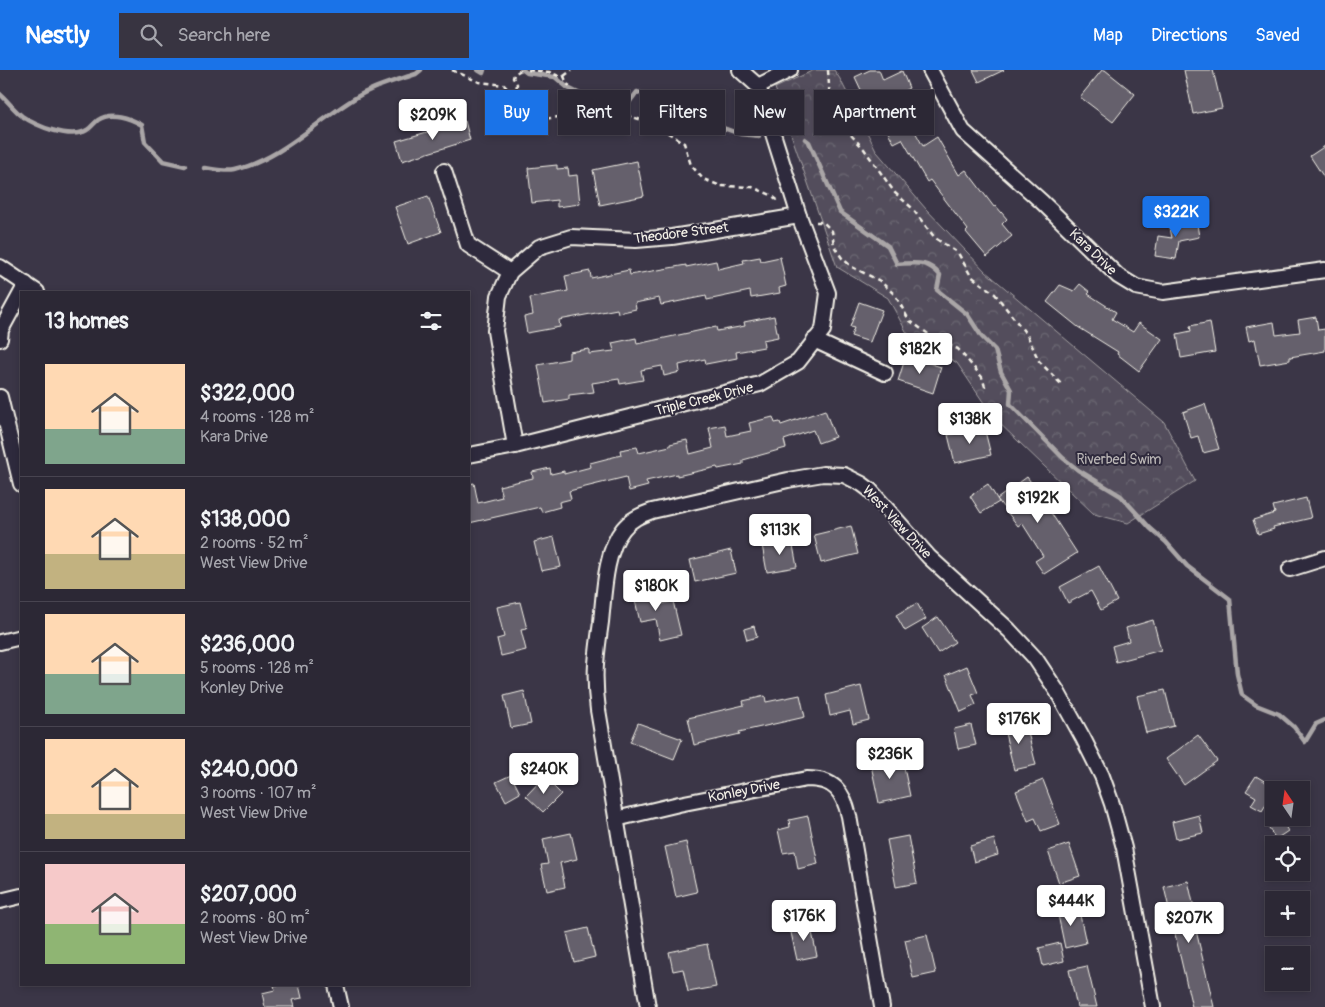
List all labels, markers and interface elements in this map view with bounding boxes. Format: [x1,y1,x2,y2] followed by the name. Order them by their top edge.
[119,13,469,58] search box
[25,21,89,50] text: Nestly
[137,21,165,49] icon: search
[177,23,270,47] text: Search here
[1093,24,1123,47] text: Map
[1151,24,1227,47] text: Directions
[1255,24,1300,47] text: Saved
[485,90,548,135] chip: Buy
[558,90,630,135] chip: Rent
[640,90,725,135] chip: Filters
[735,90,804,135] chip: New
[814,90,934,135] chip: Apartment
[398,98,468,141] pin: $209K
[410,105,456,125] text: $209K
[1141,196,1211,238] pin: $322K
[1153,202,1199,222] text: $322K
[633,219,730,247] street label: Theodore Street
[1066,225,1120,279] street label: Kara Drive
[417,307,445,335] icon: filters
[45,308,128,335] text: 13 homes
[885,332,955,375] pin: $182K
[899,339,941,359] text: $182K
[653,379,755,419] street label: Triple Creek Drive
[200,380,295,407] text: $322,000
[85,384,145,444] icon: home
[935,402,1005,445] pin: $138K
[200,407,315,427] text: 4 rooms · 128 m²
[949,409,991,429] text: $138K
[200,427,268,447] text: Kara Drive
[1076,451,1162,468] park label: Riverbed Swim
[859,482,935,562] street label: West View Drive
[1003,482,1073,524] pin: $192K
[1017,488,1059,508] text: $192K
[200,506,290,533] text: $138,000
[85,509,145,569] icon: home
[745,514,815,556] pin: $113K
[760,520,800,540] text: $113K
[200,533,309,553] text: 2 rooms · 52 m²
[200,553,307,573] text: West View Drive
[621,570,691,612] pin: $180K
[634,576,678,596] text: $180K
[200,631,295,658] text: $236,000
[85,634,145,694] icon: home
[200,658,314,678] text: 5 rooms · 128 m²
[200,678,283,698] text: Konley Drive
[984,702,1054,745] pin: $176K
[998,709,1040,729] text: $176K
[855,738,925,780] pin: $236K
[867,744,913,764] text: $236K
[509,752,579,795] pin: $240K
[200,756,298,783] text: $240,000
[85,759,145,819] icon: home
[520,759,568,779] text: $240K
[707,776,781,806] street label: Konley Drive
[1265,781,1310,826] north arrow
[1265,781,1310,991] map controls
[200,783,317,803] text: 3 rooms · 107 m²
[200,803,307,823] text: West View Drive
[1265,836,1310,881] button: locate
[200,881,297,908] text: $207,000
[85,884,145,944] icon: home
[1036,884,1106,927] pin: $444K
[1048,891,1094,911] text: $444K
[1265,891,1310,936] button: +
[769,900,839,942] pin: $176K
[1154,902,1224,944] pin: $207K
[783,906,825,926] text: $176K
[200,908,310,928] text: 2 rooms · 80 m²
[1166,908,1212,928] text: $207K
[200,928,307,948] text: West View Drive
[1265,946,1310,991] button: −

